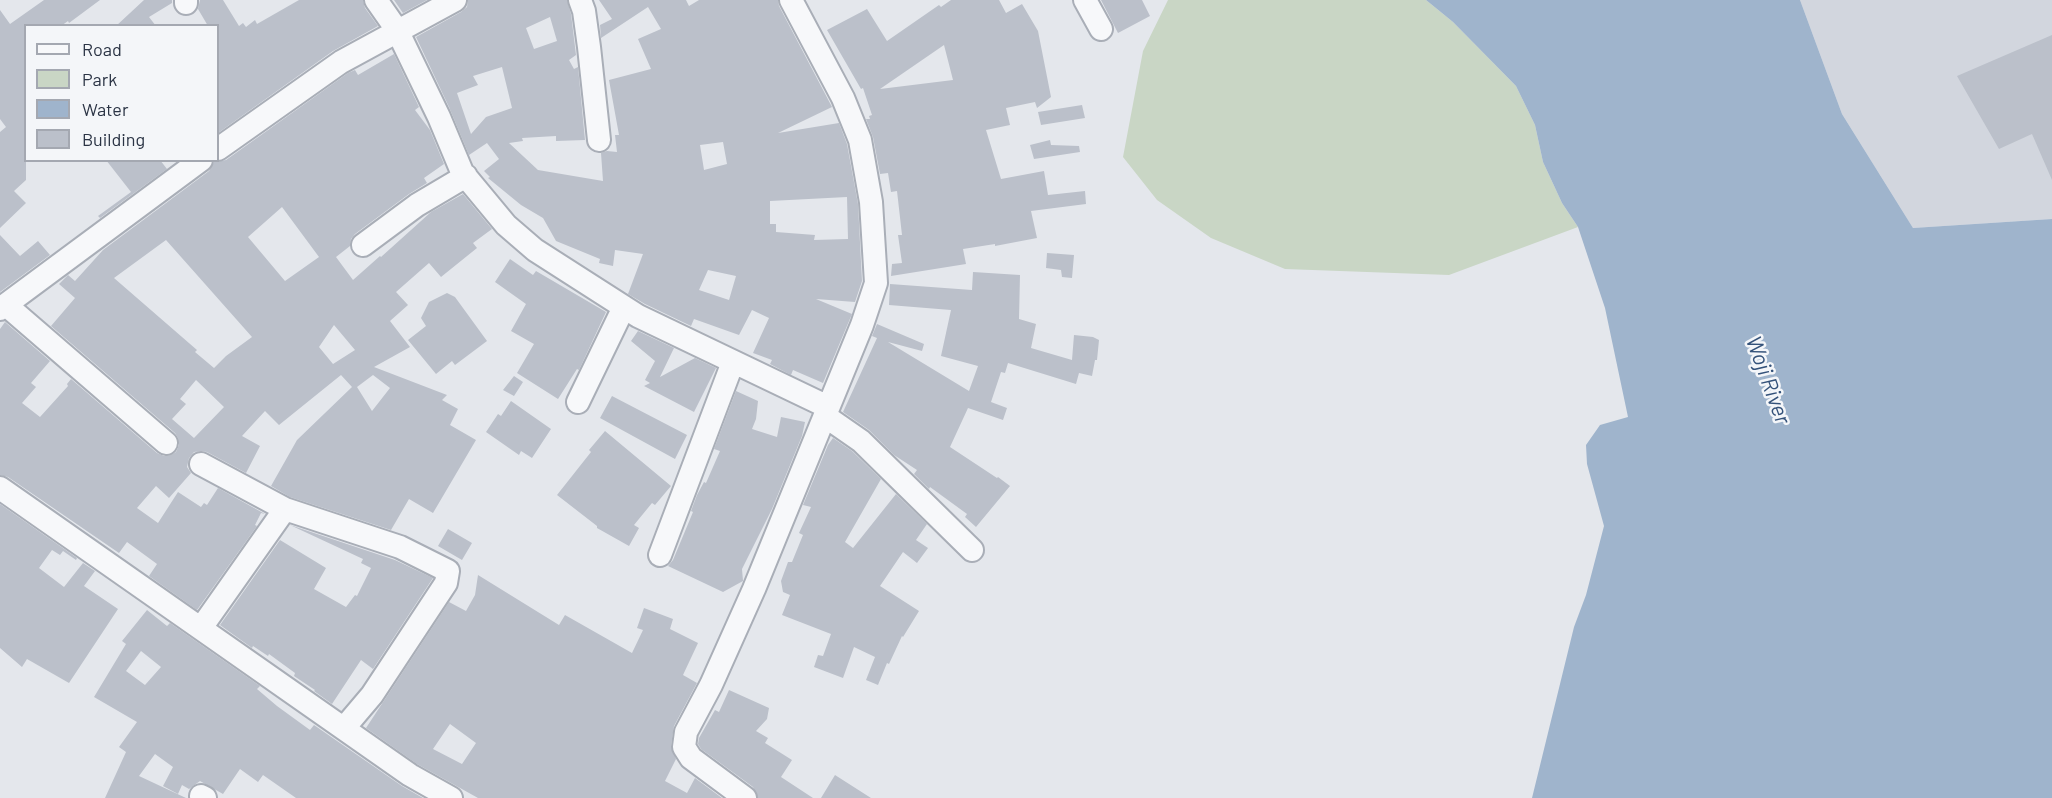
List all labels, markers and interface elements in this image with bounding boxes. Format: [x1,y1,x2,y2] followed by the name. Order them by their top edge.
[24,24,219,162] legend
[82,38,122,60] text: Road
[82,68,117,90] text: Park
[82,98,129,120] text: Water
[82,128,145,150] text: Building
[1740,332,1796,428] water label: Woji River

